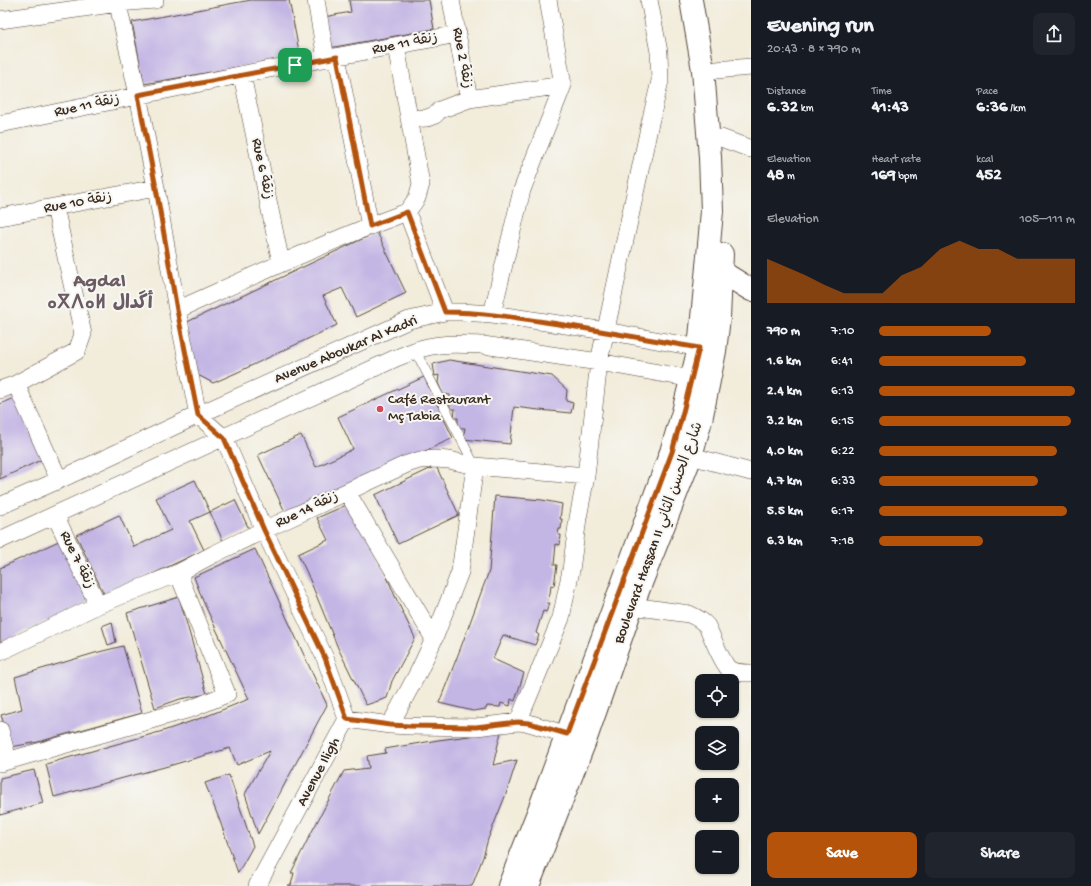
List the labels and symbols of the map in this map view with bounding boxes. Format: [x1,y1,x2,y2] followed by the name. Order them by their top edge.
[448,26,476,90] street label: Rue 2 زنقة
[371,29,439,59] street label: Rue 11 زنقة
[278,48,312,82] pin
[53,90,121,122] street label: Rue 11 زنقة
[247,137,277,201] street label: Rue 6 زنقة
[42,188,114,218] street label: Rue 10 زنقة
[47,271,154,316] district label: Agdal ⴰⴳⴷⴰⵍ أگدال
[272,312,420,388] street label: Avenue Aboukar Al Kadri
[388,391,492,426] place label: Café Restaurant Mç Tabia
[375,404,385,414] marker: Café Restaurant Mç Tabia
[610,420,709,648] street label: Boulevard Hassan II شارع الحسن الثاني
[273,488,341,532] street label: Rue 14 زنقة
[55,528,99,592] street label: Rue 7 زنقة
[293,734,345,810] street label: Avenue Iligh

